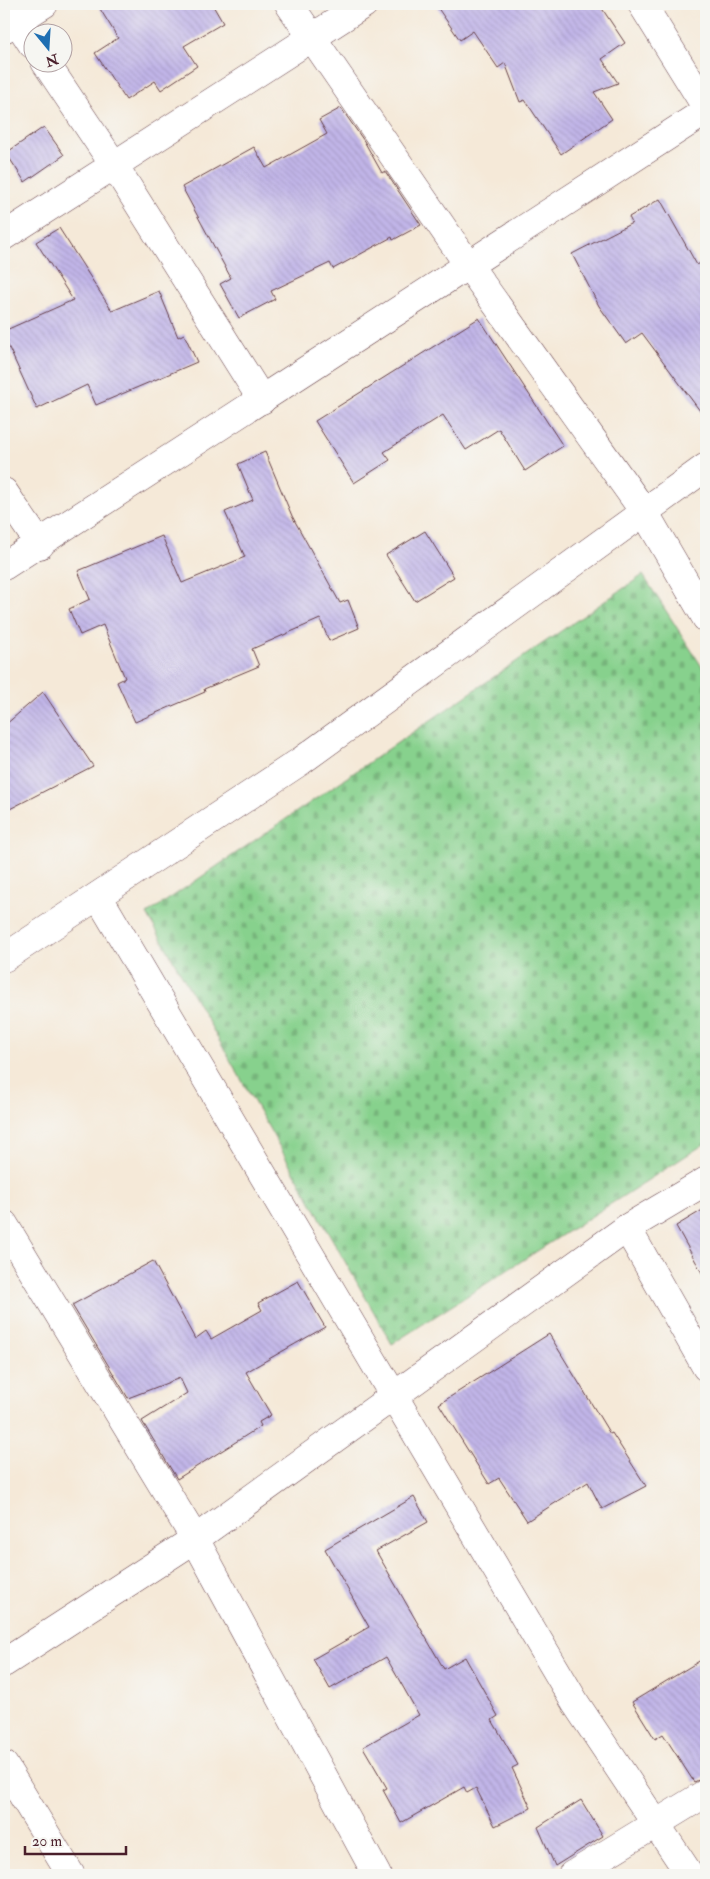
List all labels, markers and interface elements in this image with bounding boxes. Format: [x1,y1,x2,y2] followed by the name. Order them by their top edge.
[22,22,72,72] north arrow
[43,50,61,70] text: N
[25,1824,126,1856] scale bar
[32,1832,62,1851] text: 20 m

